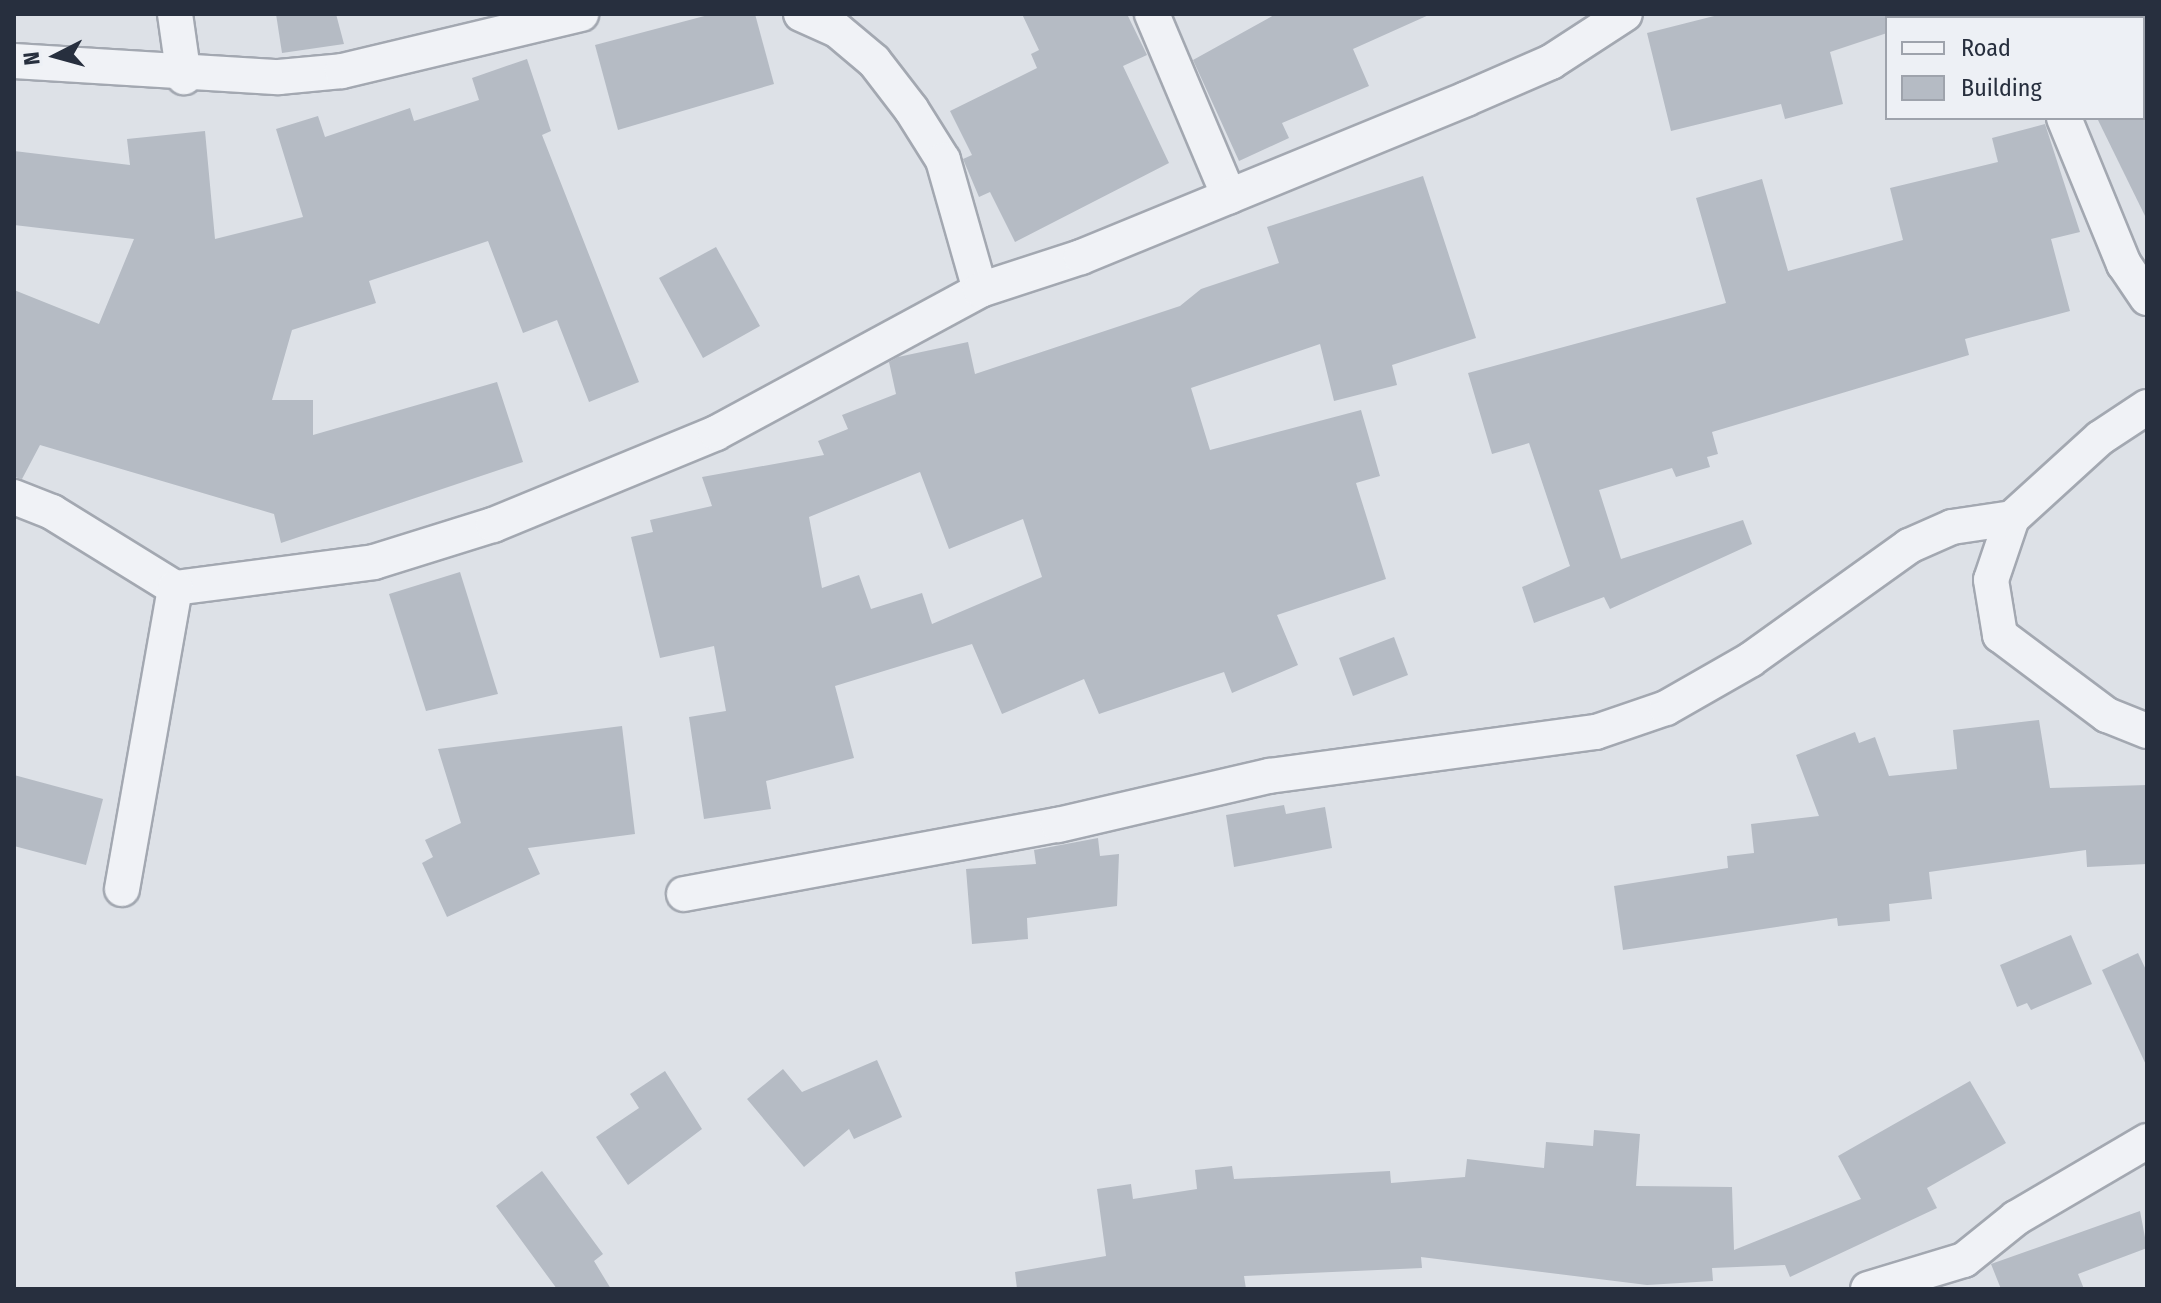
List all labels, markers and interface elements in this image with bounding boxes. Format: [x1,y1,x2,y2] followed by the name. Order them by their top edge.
[16,16,96,96] north arrow
[1885,16,2145,120] legend
[1961,34,2011,62] text: Road
[18,51,46,67] text: N
[1961,74,2042,102] text: Building

